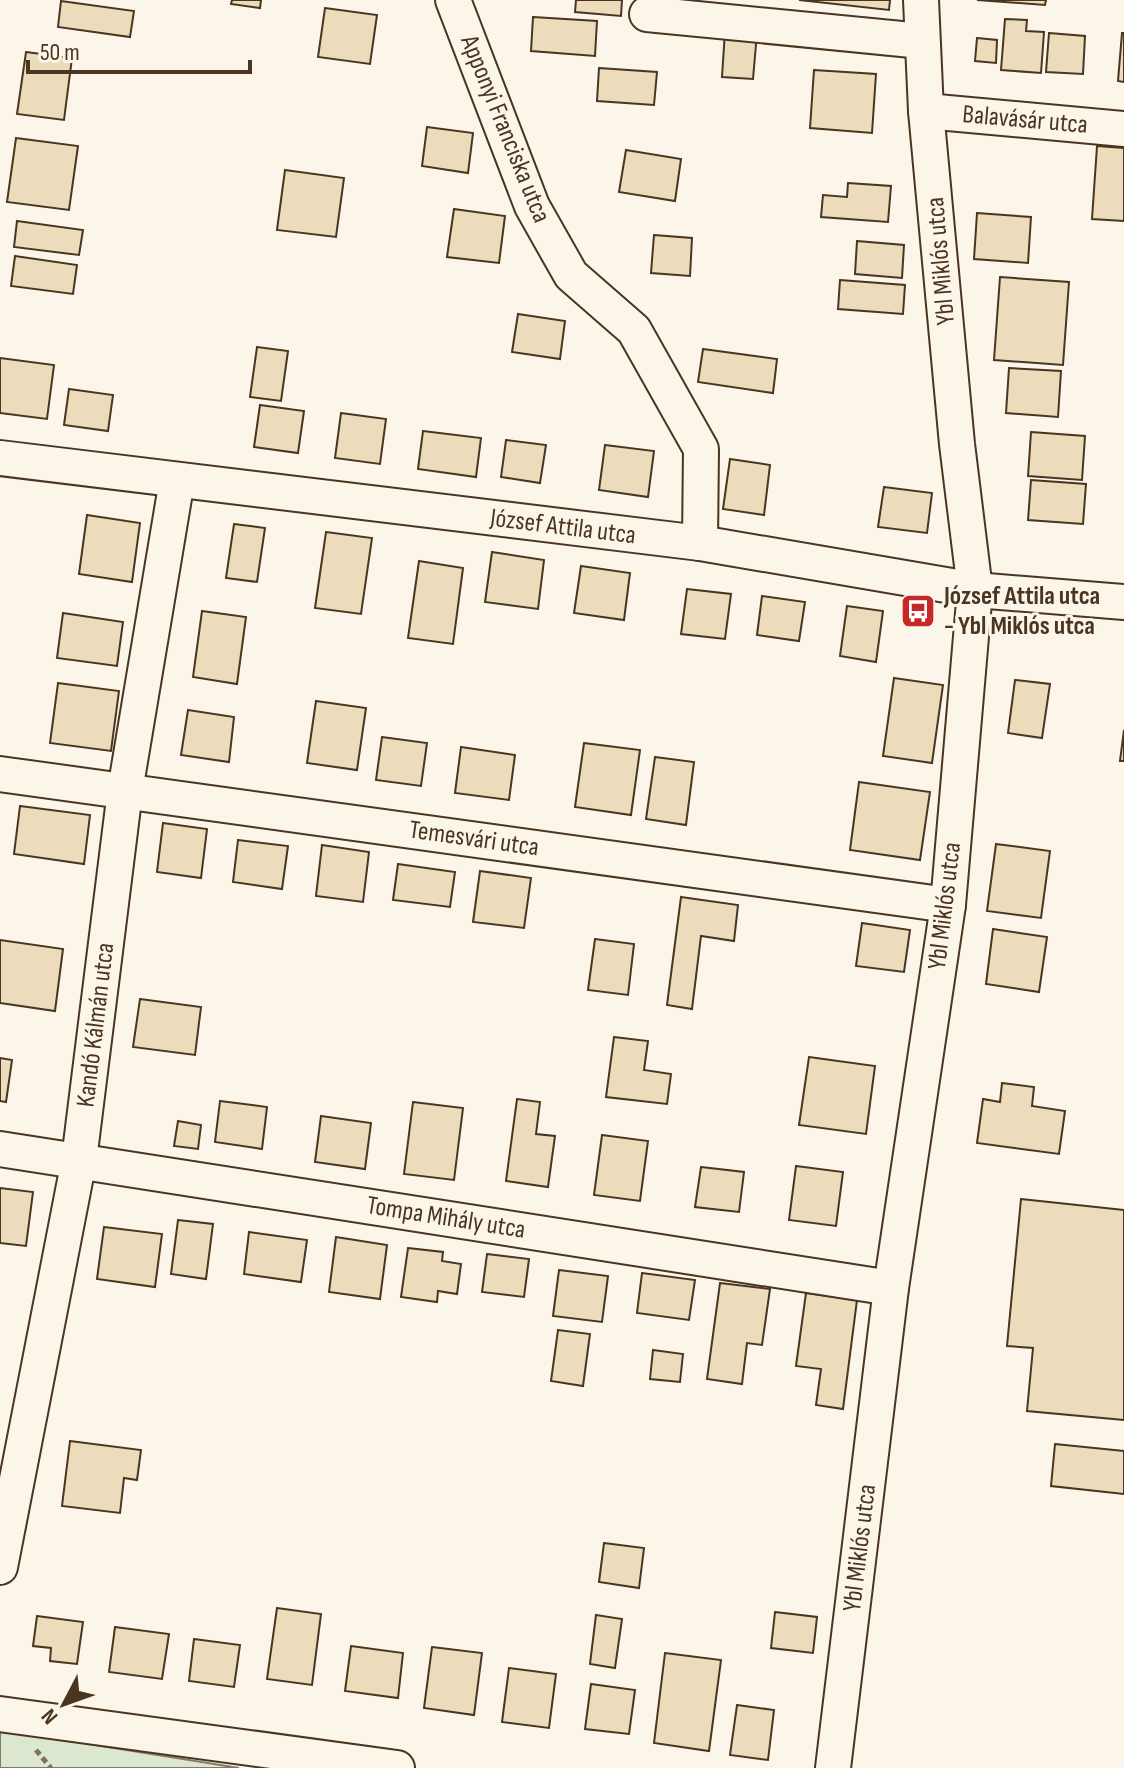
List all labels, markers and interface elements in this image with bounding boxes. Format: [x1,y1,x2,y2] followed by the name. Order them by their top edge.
[28,24,250,74] scale bar
[453,30,557,227] street label: Apponyi Franciska utca
[40,38,80,67] text: 50 m
[961,99,1089,141] street label: Balavásár utca
[920,196,962,326] street label: Ybl Miklós utca
[488,503,637,551] street label: József Attila utca
[943,581,1100,642] place label: József Attila utca - Ybl Miklós utca
[899,592,937,630] bus stop icon: József Attila utca - Ybl Miklós utca
[407,815,541,863] street label: Temesvári utca
[922,840,968,972] street label: Ybl Miklós utca
[71,941,121,1109] street label: Kandó Kálmán utca
[364,1190,528,1246] street label: Tompa Mihály utca
[837,1482,883,1614] street label: Ybl Miklós utca
[24,1664,104,1744] north arrow
[36,1703,64,1729] text: N

